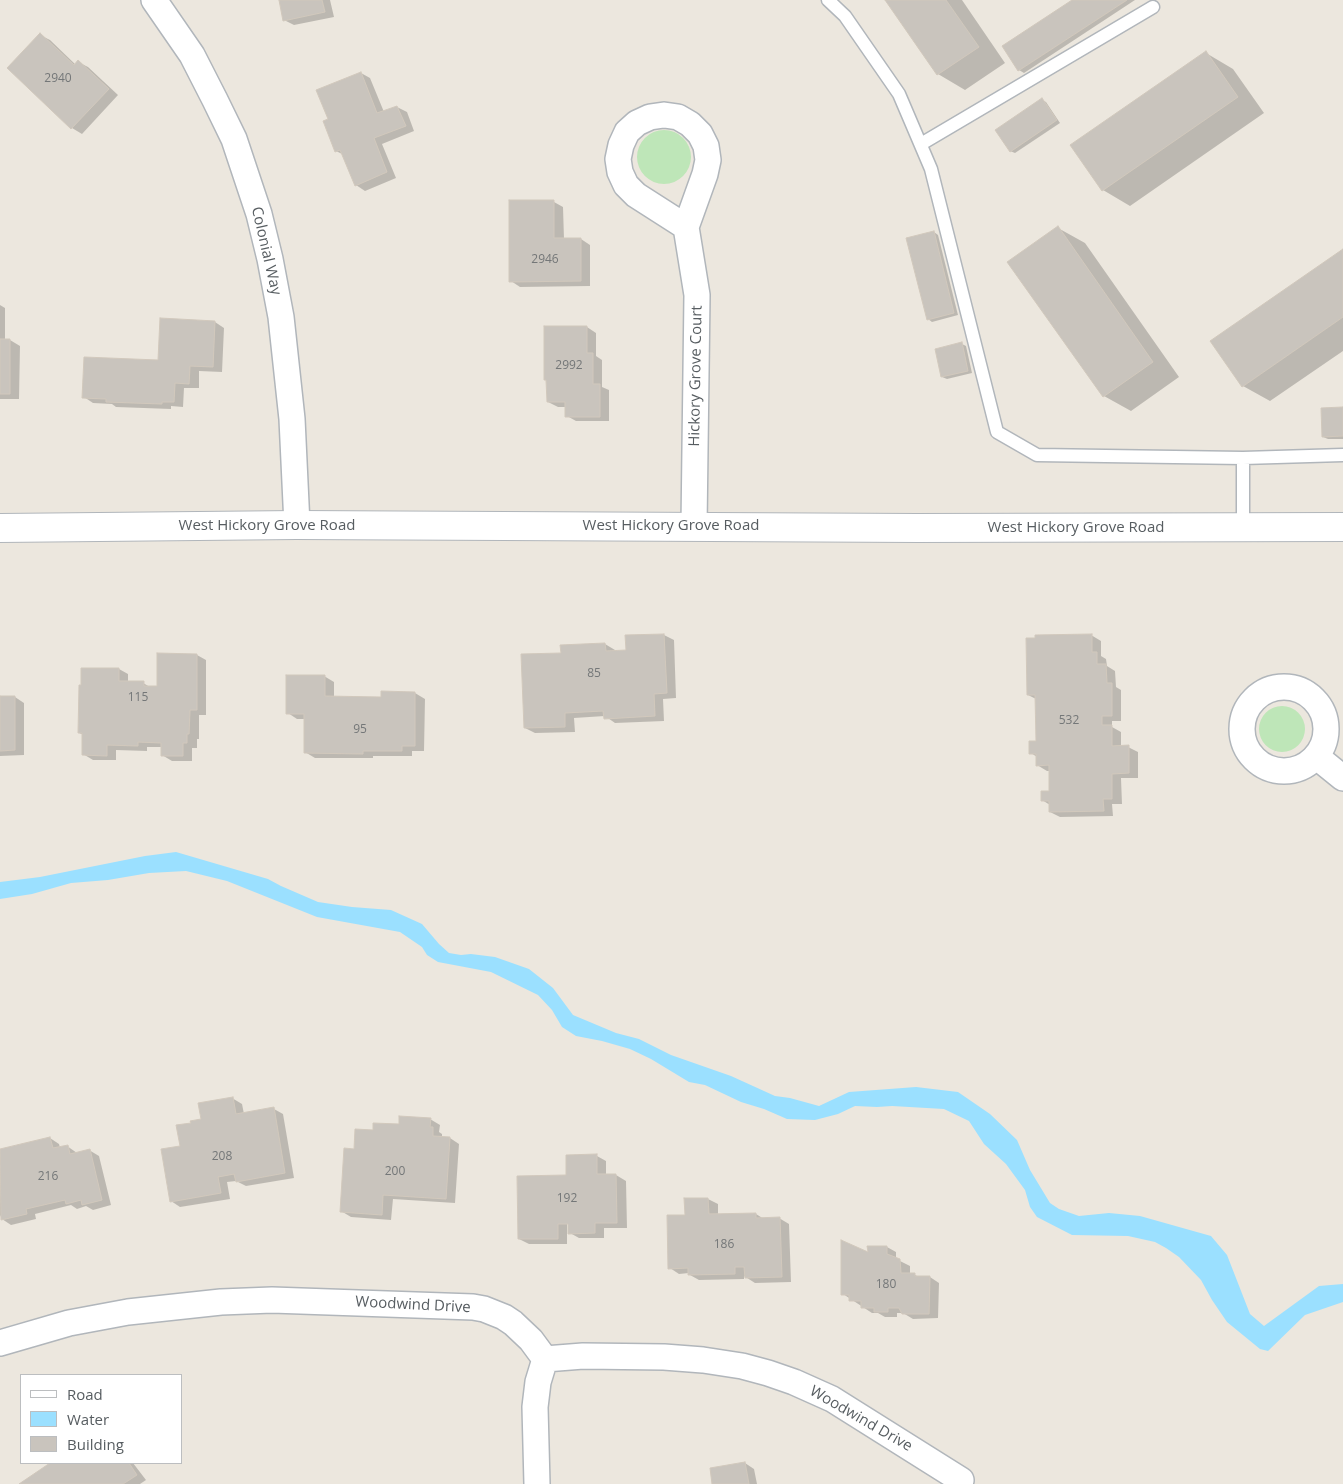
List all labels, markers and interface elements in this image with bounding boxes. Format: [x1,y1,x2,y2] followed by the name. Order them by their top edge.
[44,72,72,86] house number: 2940
[247,205,285,297] street label: Colonial Way
[531,253,559,267] house number: 2946
[686,305,706,447] street label: Hickory Grove Court
[555,359,583,373] house number: 2992
[179,517,355,535] street label: West Hickory Grove Road
[583,517,759,535] street label: West Hickory Grove Road
[988,519,1164,537] street label: West Hickory Grove Road
[587,667,601,681] house number: 85
[128,691,148,705] house number: 115
[1059,714,1079,728] house number: 532
[353,723,367,737] house number: 95
[212,1150,232,1164] house number: 208
[385,1165,405,1179] house number: 200
[38,1170,58,1184] house number: 216
[557,1192,577,1206] house number: 192
[714,1238,734,1252] house number: 186
[876,1278,896,1292] house number: 180
[355,1293,471,1317] street label: Woodwind Drive
[20,1374,182,1464] legend
[806,1382,916,1456] street label: Woodwind Drive
[67,1384,103,1404] text: Road
[67,1409,109,1429] text: Water
[67,1434,124,1454] text: Building

